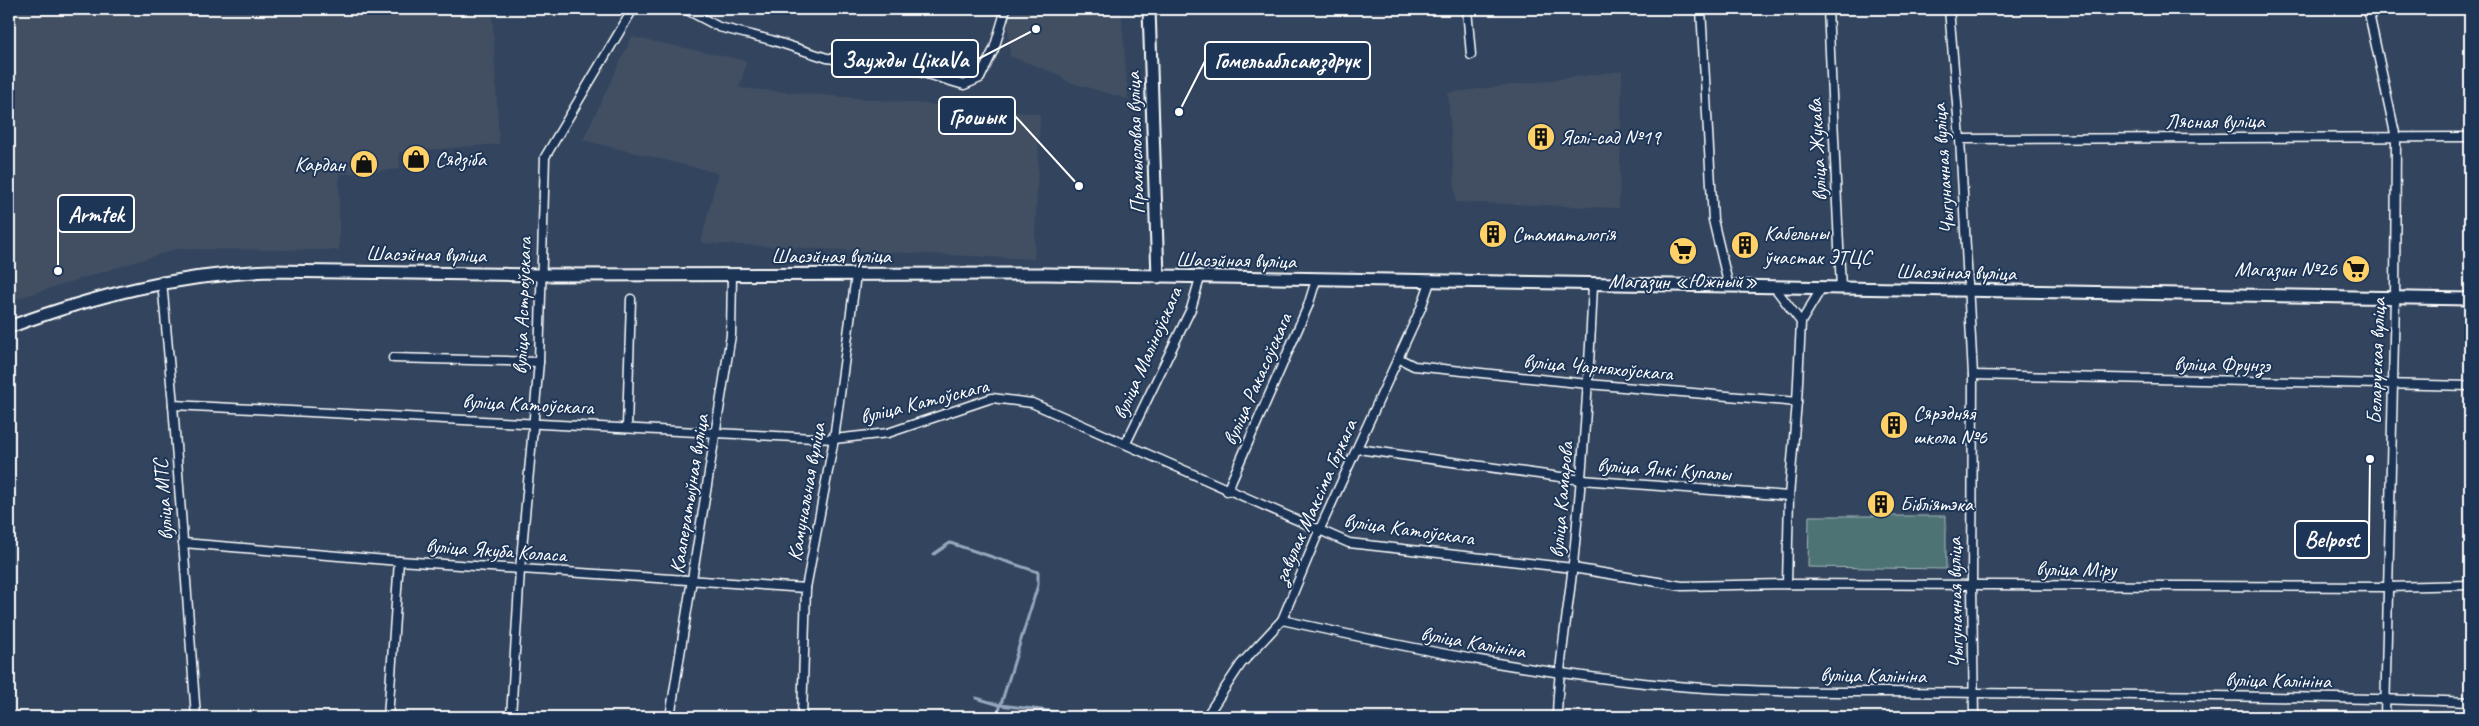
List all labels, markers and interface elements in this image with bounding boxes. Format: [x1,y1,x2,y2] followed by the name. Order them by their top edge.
[832,40,978,77] callout: Заужды ЦікаVа
[1205,42,1370,79] callout: Гомельаблсаюздрук
[842,46,970,74] text: Заужды ЦікаVа
[1214,47,1362,76] text: Гомельаблсаюздрук
[1119,70,1150,215] street label: Прамысловая вуліца
[1801,96,1833,202] street label: вуліца Жукава
[939,97,1015,134] callout: Грошык
[1925,101,1961,235] street label: Чыгуначная вуліца
[949,103,1007,131] text: Грошык
[2165,108,2267,134] street label: Лясная вуліца
[1526,122,1556,152] building icon: Яслі-сад №19
[1560,124,1662,150] place label: Яслі-сад №19
[401,144,431,174] shop icon: Сядзіба
[435,146,488,172] place label: Сядзіба
[349,149,379,179] shop icon: Кардан
[294,151,346,177] place label: Кардан
[58,195,134,232] callout: Armtek
[68,201,125,229] text: Armtek
[1478,219,1508,249] building icon: Стаматалогія
[1762,220,1874,270] place label: Кабельны ўчастак ЭТЦС
[1512,221,1617,247] place label: Стаматалогія
[1730,230,1760,260] building icon: Кабельны ўчастак ЭТЦС
[507,235,537,375] street label: вуліца Астроўскага
[1668,236,1698,266] supermarket icon: Магазин «Южный»
[366,240,488,268] street label: Шасэйная вуліца
[771,243,893,269] street label: Шасэйная вуліца
[1176,246,1298,274] street label: Шасэйная вуліца
[2341,254,2371,284] supermarket icon: Магазин №26
[2234,256,2338,282] place label: Магазин №26
[1896,258,2018,286] street label: Шасэйная вуліца
[1608,268,1758,294] place label: Магазин «Южный»
[1106,281,1188,423] street label: вуліца Маліноўскага
[2361,296,2391,425] street label: Беларуская вуліца
[1216,307,1298,449] street label: вуліца Ракасоўскага
[1522,348,1675,387] street label: вуліца Чарняхоўскага
[2174,350,2272,379] street label: вуліца Фрунзэ
[857,372,992,430] street label: вуліца Катоўскага
[462,388,596,421] street label: вуліца Катоўскага
[1913,400,1988,450] place label: Сярэдняя школа №6
[1879,410,1909,440] building icon: Сярэдняя школа №6
[664,411,715,576] street label: Кааператыўная вуліца
[1266,414,1364,590] street label: завулак Максіма Горкага
[781,419,831,563] street label: Камунальная вуліца
[1543,439,1579,559] street label: вуліца Камарова
[1596,451,1734,487] street label: вуліца Янкі Купалы
[147,456,179,541] street label: вуліца МТС
[1866,489,1896,519] building icon: Бібліятэка
[1900,491,1975,517] place label: Бібліятэка
[1342,507,1477,551] street label: вуліца Катоўскага
[2295,521,2369,558] callout: Belpost
[2305,526,2362,554] text: Belpost
[425,532,570,568] street label: вуліца Якуба Коласа
[1941,536,1969,669] street label: Чыгуначная вуліца
[2036,556,2118,582] street label: вуліца Міру
[1419,620,1529,664] street label: вуліца Калініна
[1820,661,1928,689] street label: вуліца Калініна
[2225,666,2333,694] street label: вуліца Калініна

